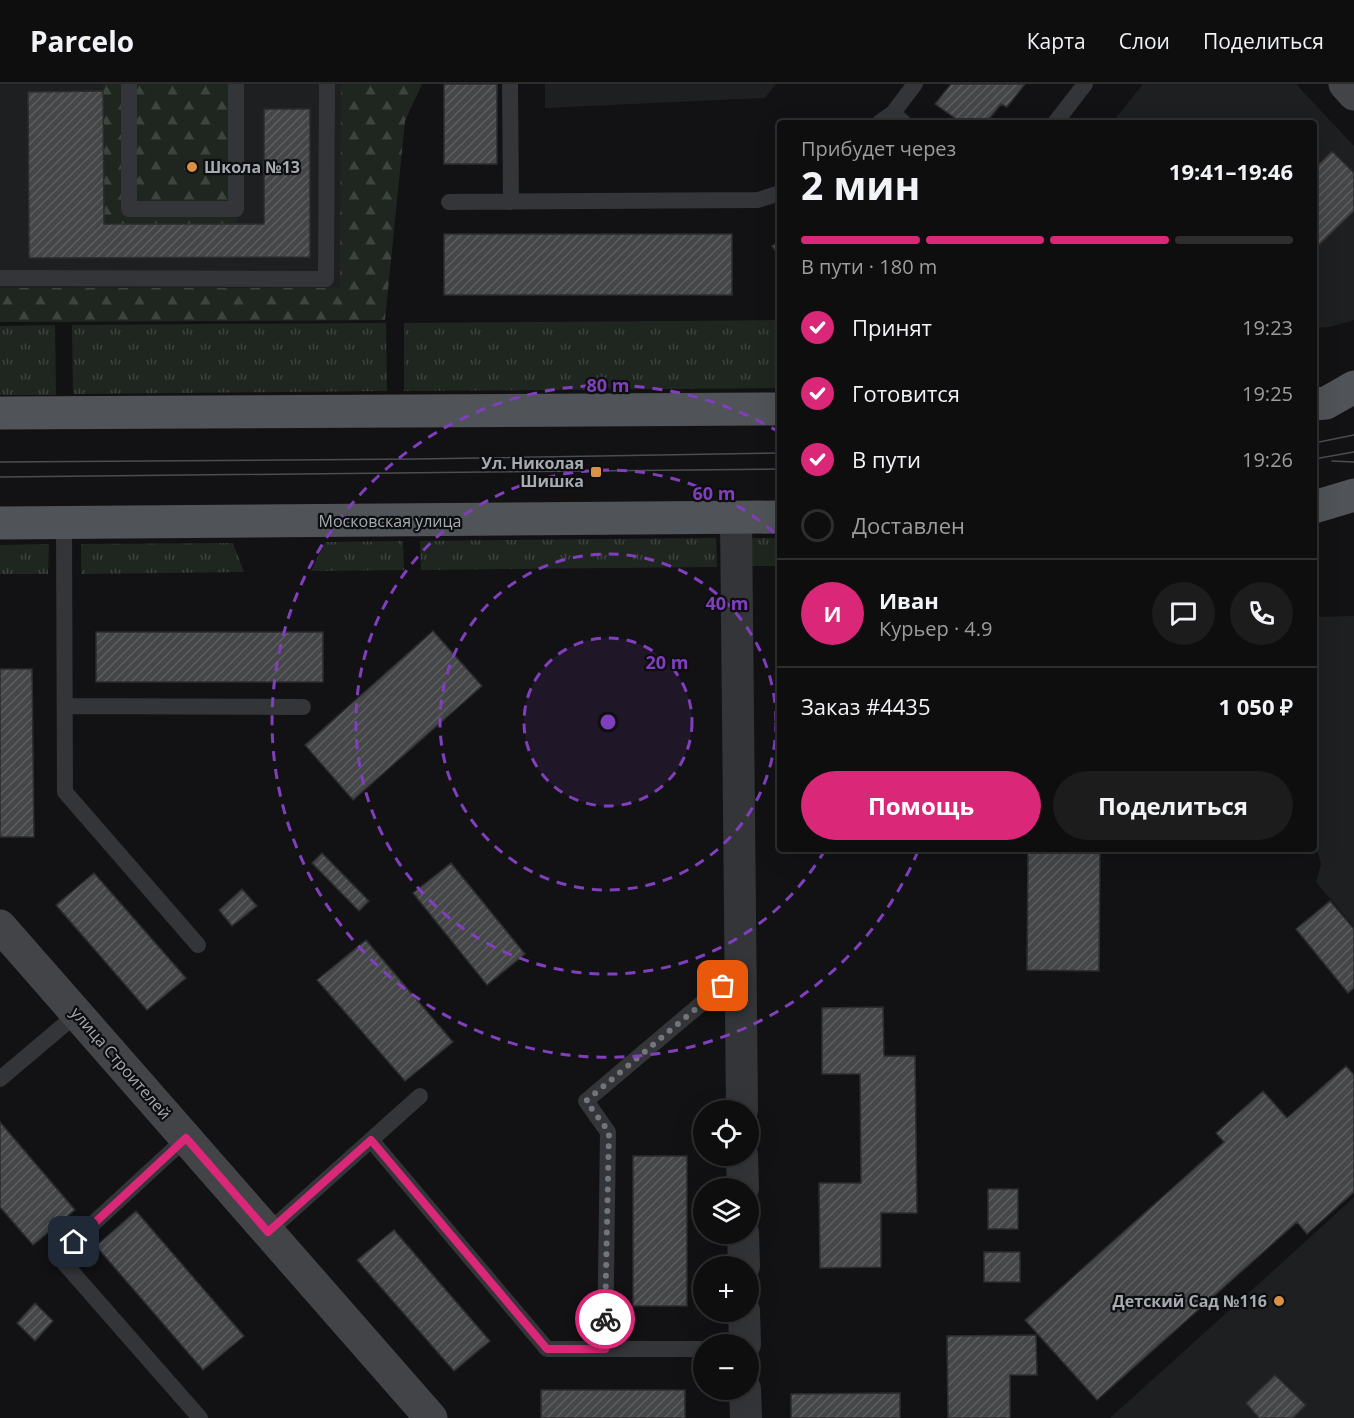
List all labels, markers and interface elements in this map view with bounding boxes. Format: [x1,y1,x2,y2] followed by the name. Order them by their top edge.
[30,22,134,60] text: Parcelo
[1027,27,1086,55] text: Карта
[1119,27,1170,55] text: Слои
[1203,27,1324,55] text: Поделиться
[801,135,956,162] text: Прибудет через
[204,156,300,178] place label: Школа №13
[1169,156,1293,186] text: 19:41–19:46
[801,158,920,211] text: 2 мин
[185,160,199,174] marker: Школа №13
[801,253,937,280] text: В пути · 180 m
[801,311,834,344] icon: check
[852,312,932,342] text: Принят
[1242,314,1293,341] text: 19:23
[587,373,629,397] text: 80 m
[801,377,834,410] icon: check
[852,378,960,408] text: Готовится
[1242,380,1293,407] text: 19:25
[801,443,834,476] icon: check
[852,444,921,474] text: В пути
[1242,446,1293,473] text: 19:26
[481,452,584,492] place label: Ул. Николая Шишка
[589,465,603,479] marker: Ул. Николая Шишка
[693,481,735,505] text: 60 m
[319,510,461,532] street label: Московская улица
[852,510,965,540] text: Доставлен
[1152,582,1215,645] button: chat
[1230,582,1293,645] button: phone
[879,585,939,615] text: Иван
[706,591,748,615] text: 40 m
[823,598,842,628] text: И
[879,615,993,642] text: Курьер · 4.9
[646,650,688,674] text: 20 m
[801,691,931,721] text: Заказ #4435
[1218,691,1293,721] text: 1 050 ₽
[598,712,618,732] centre of rings
[801,771,1041,840] button: Помощь
[1053,771,1293,840] button: Поделиться
[697,960,748,1011] pin
[706,969,739,1002] icon: bag
[66,1002,176,1124] street label: улица Строителей
[693,1100,759,1400] map controls
[693,1100,759,1166] button: locate
[693,1178,759,1244] button: layers
[48,1216,99,1267] pin
[57,1225,90,1258] icon: home
[693,1256,759,1322] button: +
[575,1289,635,1349] courier
[1113,1290,1267,1312] place label: Детский Сад №116
[1272,1294,1286,1308] marker: Детский Сад №116
[589,1303,622,1336] icon: bike
[693,1334,759,1400] button: −

